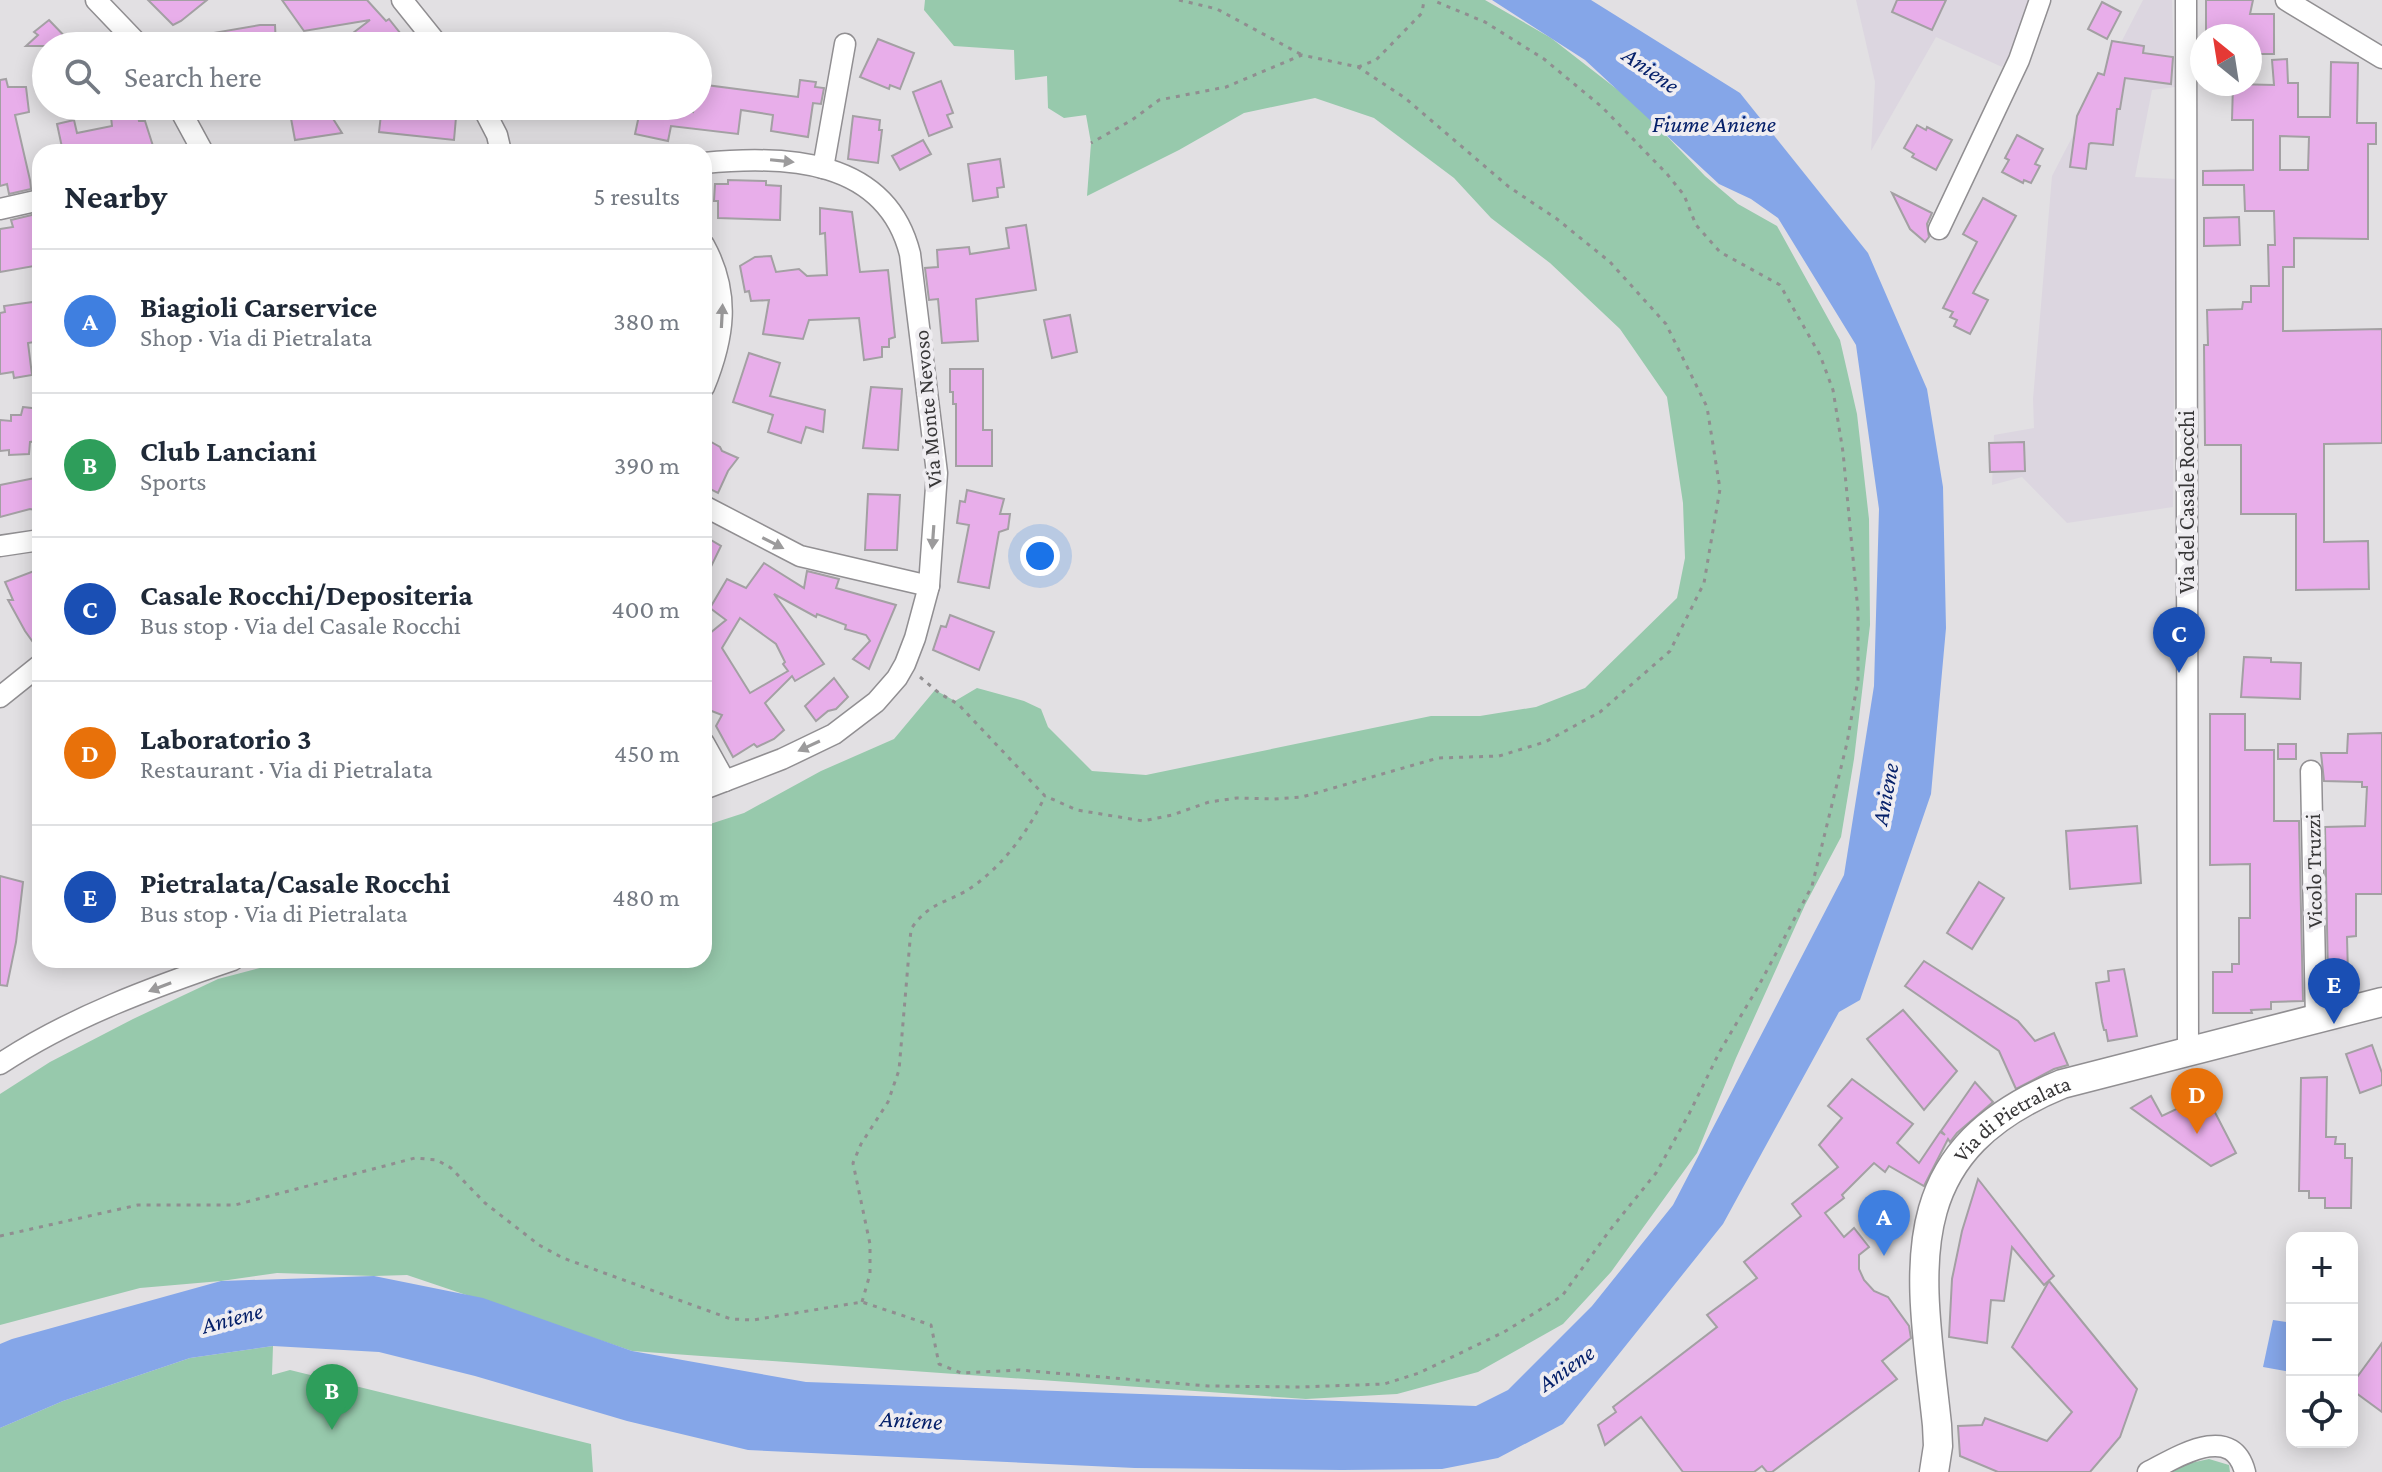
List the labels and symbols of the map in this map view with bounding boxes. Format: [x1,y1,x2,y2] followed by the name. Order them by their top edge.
[2190,24,2262,96] north arrow
[1617,40,1685,99] water label: Aniene
[1652,110,1776,137] water label: Fiume Aniene
[770,154,795,167] one-way arrow
[715,303,728,328] one-way arrow
[908,329,947,489] street label: Via Monte Nevoso
[2174,410,2199,594] street label: Via del Casale Rocchi
[926,525,939,550] one-way arrow
[1020,536,1060,576] your location
[761,537,784,550] one-way arrow
[2153,607,2205,673] pin: C
[797,739,821,753] one-way arrow
[1865,761,1904,828] water label: Aniene
[2300,813,2327,928] street label: Vicolo Truzzi
[2308,958,2360,1024] pin: E
[147,981,171,994] one-way arrow
[2171,1068,2223,1134] pin: D
[1948,1070,2073,1167] street label: Via di Pietralata
[1858,1190,1910,1256] pin: A
[197,1296,266,1339] water label: Aniene
[1532,1339,1599,1397] water label: Aniene
[306,1364,358,1430] pin: B
[878,1404,943,1435] water label: Aniene

